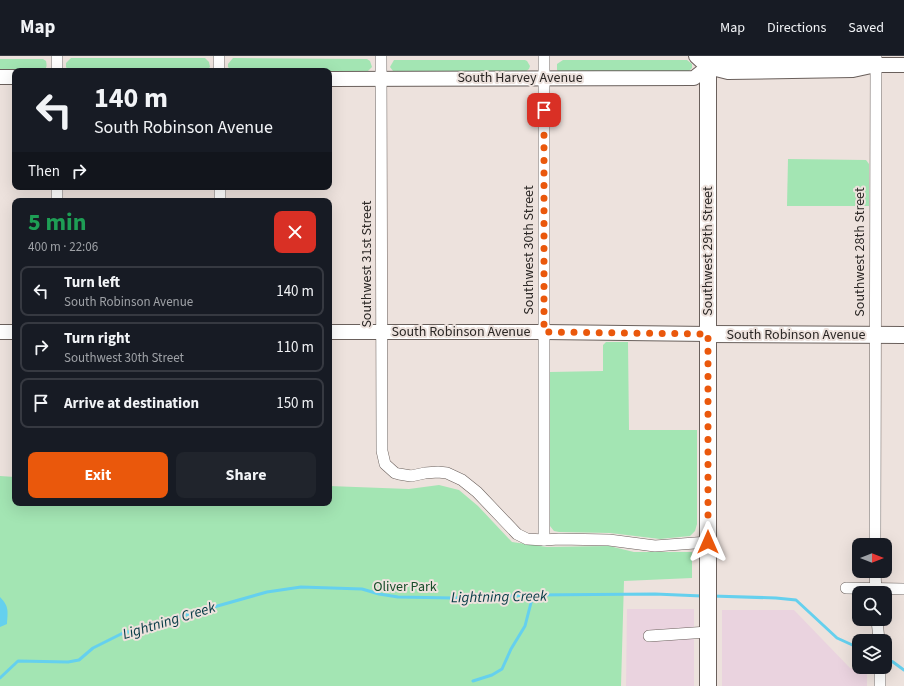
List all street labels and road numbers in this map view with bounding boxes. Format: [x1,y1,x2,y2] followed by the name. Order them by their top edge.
[457,68,583,88] street label: South Harvey Avenue
[519,185,539,315] street label: Southwest 30th Street
[698,186,718,316] street label: Southwest 29th Street
[850,187,870,317] street label: Southwest 28th Street
[357,200,377,328] street label: Southwest 31st Street
[391,322,531,342] street label: South Robinson Avenue
[726,325,866,345] street label: South Robinson Avenue

